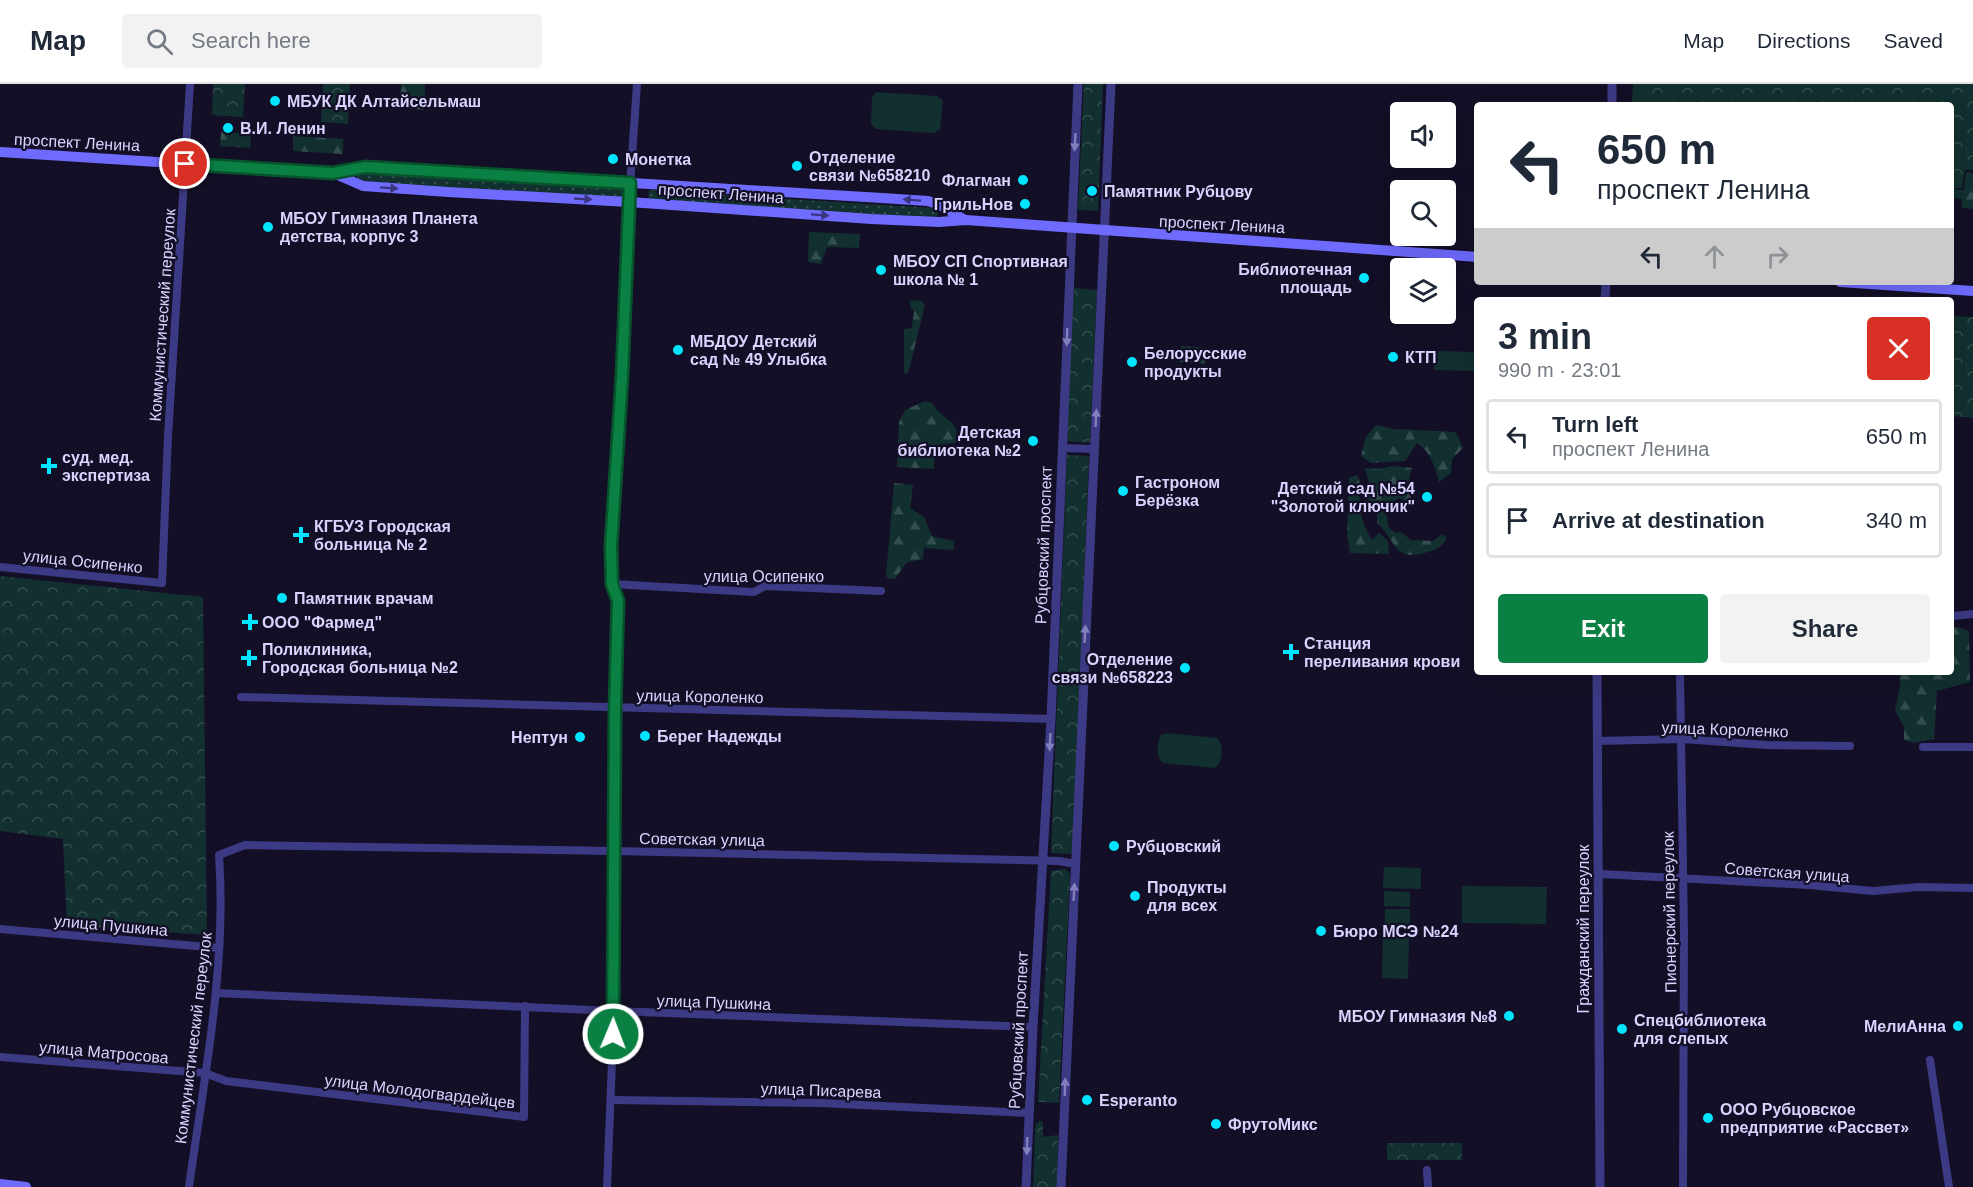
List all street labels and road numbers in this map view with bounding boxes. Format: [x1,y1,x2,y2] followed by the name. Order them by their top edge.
[14,131,140,154] street label: проспект Ленина
[658,181,784,206] street label: проспект Ленина
[147,207,178,422] street label: Коммунистический переулок
[1159,213,1285,236] street label: проспект Ленина
[1032,465,1055,624] street label: Рубцовский проспект
[22,547,144,576] street label: улица Осипенко
[704,568,824,585] street label: улица Осипенко
[636,687,764,706] street label: улица Короленко
[1661,719,1789,740] street label: улица Короленко
[639,830,765,849] street label: Советская улица
[1660,830,1679,993] street label: Пионерский переулок
[1575,844,1592,1013] street label: Гражданский переулок
[1724,860,1850,885] street label: Советская улица
[53,912,169,939] street label: улица Пушкина
[172,930,215,1145] street label: Коммунистический переулок
[1006,950,1031,1109] street label: Рубцовский проспект
[657,992,772,1013] street label: улица Пушкина
[39,1038,170,1067] street label: улица Матросова
[324,1071,516,1112] street label: улица Молодогвардейцев
[760,1080,882,1101] street label: улица Писарева

